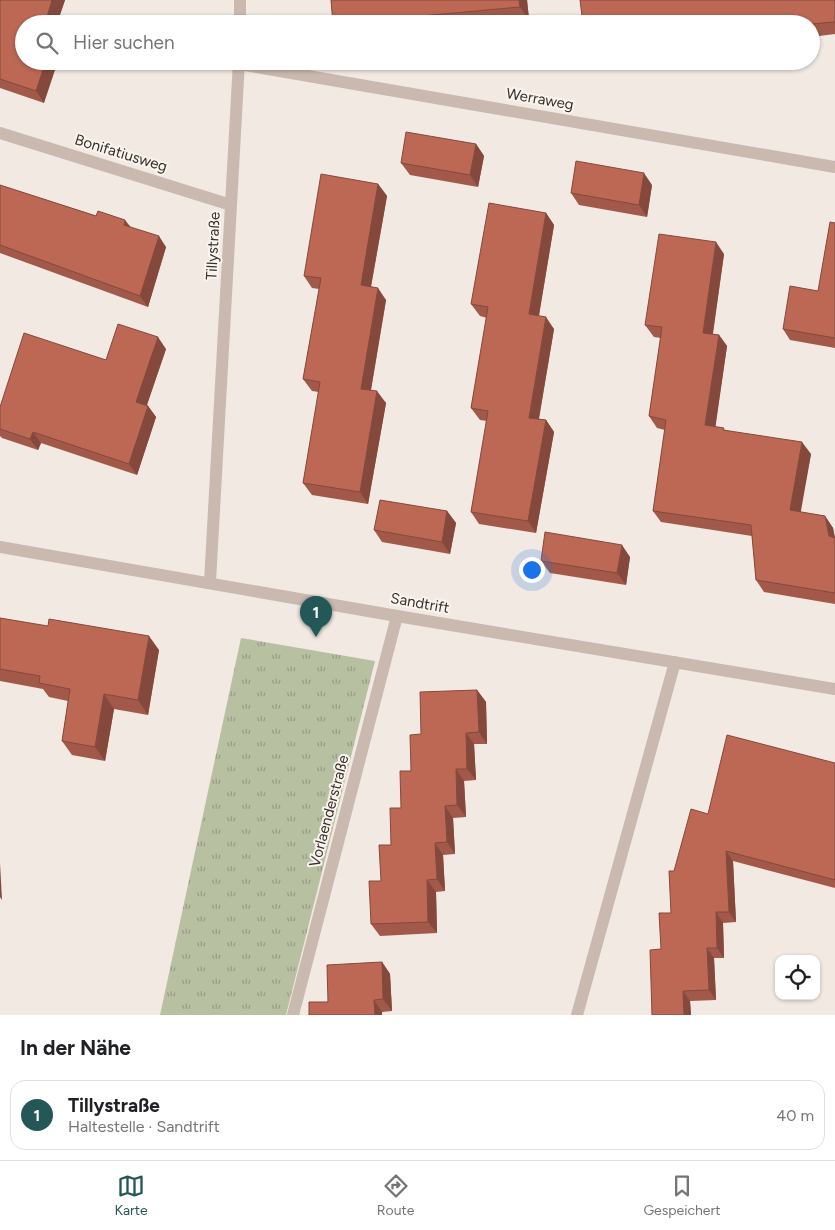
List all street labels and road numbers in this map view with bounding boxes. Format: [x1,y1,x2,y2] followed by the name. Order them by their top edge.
[505,84,575,114] street label: Werraweg
[72,130,170,176] street label: Bonifatiusweg
[202,211,224,281] street label: Tillystraße
[389,589,451,617] street label: Sandtrift
[305,753,353,869] street label: Vorlaenderstraße

